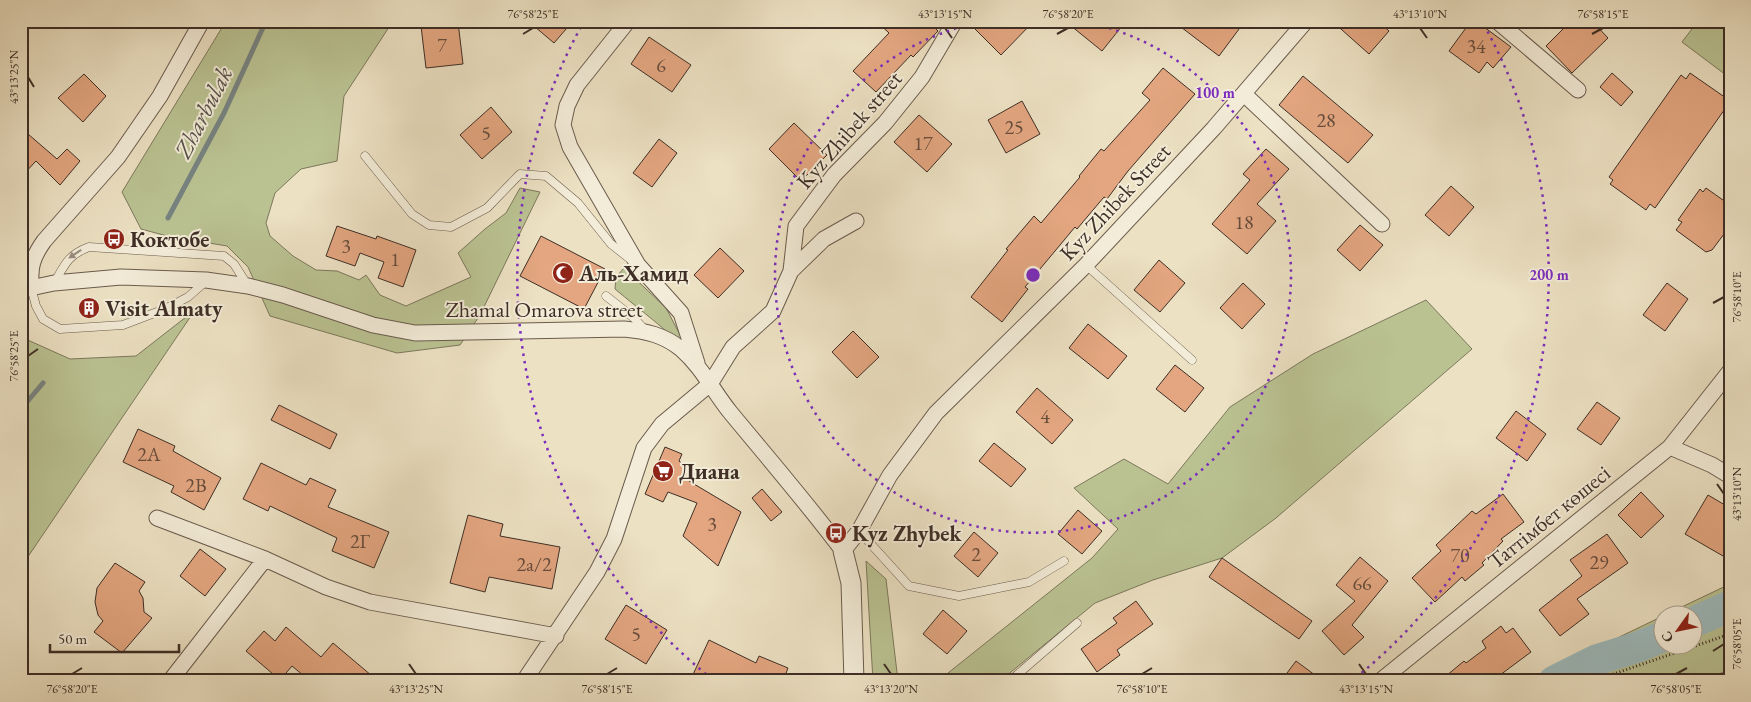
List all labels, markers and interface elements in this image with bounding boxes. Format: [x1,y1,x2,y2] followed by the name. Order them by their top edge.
[507,6,559,22] text: 76°58'25"E
[918,6,972,22] text: 43°13'15"N
[1042,6,1094,22] text: 76°58'20"E
[1393,6,1447,22] text: 43°13'10"N
[1577,6,1629,22] text: 76°58'15"E
[437,32,447,58] house number: 7
[1466,33,1486,59] house number: 34
[6,50,22,104] text: 43°13'25"N
[656,52,666,78] house number: 6
[166,61,239,164] water label: Zharbulak
[790,65,908,195] street label: Kyz Zhibek street
[1195,83,1235,102] text: 100 m
[1316,107,1336,133] house number: 28
[1004,114,1024,140] house number: 25
[481,120,491,146] house number: 5
[913,130,933,156] house number: 17
[1053,137,1177,267] street label: Kyz Zhibek Street
[1234,209,1254,235] house number: 18
[130,225,209,254] place label: Коктобе
[102,227,126,251] bus stop icon: Коктобе
[341,233,351,259] house number: 3
[390,246,400,272] house number: 1
[68,249,82,259] one-way arrow
[578,259,689,288] place label: Аль-Хамид
[551,261,575,285] mosque icon: Аль-Хамид
[1529,265,1569,284] text: 200 m
[1024,266,1042,284] centre of rings
[1729,271,1745,323] text: 76°58'10"E
[105,294,223,323] place label: Visit Almaty
[445,295,643,324] street label: Zhamal Omarova street
[77,296,101,320] building icon: Visit Almaty
[6,330,22,382] text: 76°58'25"E
[1040,403,1050,429] house number: 4
[137,441,161,467] house number: 2А
[679,457,740,486] place label: Диана
[651,459,675,483] supermarket icon: Диана
[1482,459,1616,575] street label: Таттімбет көшесі
[1729,467,1745,521] text: 43°13'10"N
[185,472,207,498] house number: 2В
[707,511,717,537] house number: 3
[852,519,962,548] place label: Kyz Zhybek
[824,521,848,545] bus stop icon: Kyz Zhybek
[350,528,371,554] house number: 2Г
[971,541,981,567] house number: 2
[1450,542,1470,568] house number: 70
[1589,549,1609,575] house number: 29
[516,551,552,577] house number: 2а/2
[1352,570,1372,596] house number: 66
[1654,604,1704,654] north arrow
[1729,618,1745,670] text: 76°58'05"E
[631,621,641,647] house number: 5
[50,622,179,654] scale bar
[1657,628,1677,646] text: С
[58,629,87,648] text: 50 m
[46,681,98,697] text: 76°58'20"E
[389,681,443,697] text: 43°13'25"N
[581,681,633,697] text: 76°58'15"E
[864,681,918,697] text: 43°13'20"N
[1116,681,1168,697] text: 76°58'10"E
[1339,681,1393,697] text: 43°13'15"N
[1650,681,1702,697] text: 76°58'05"E

